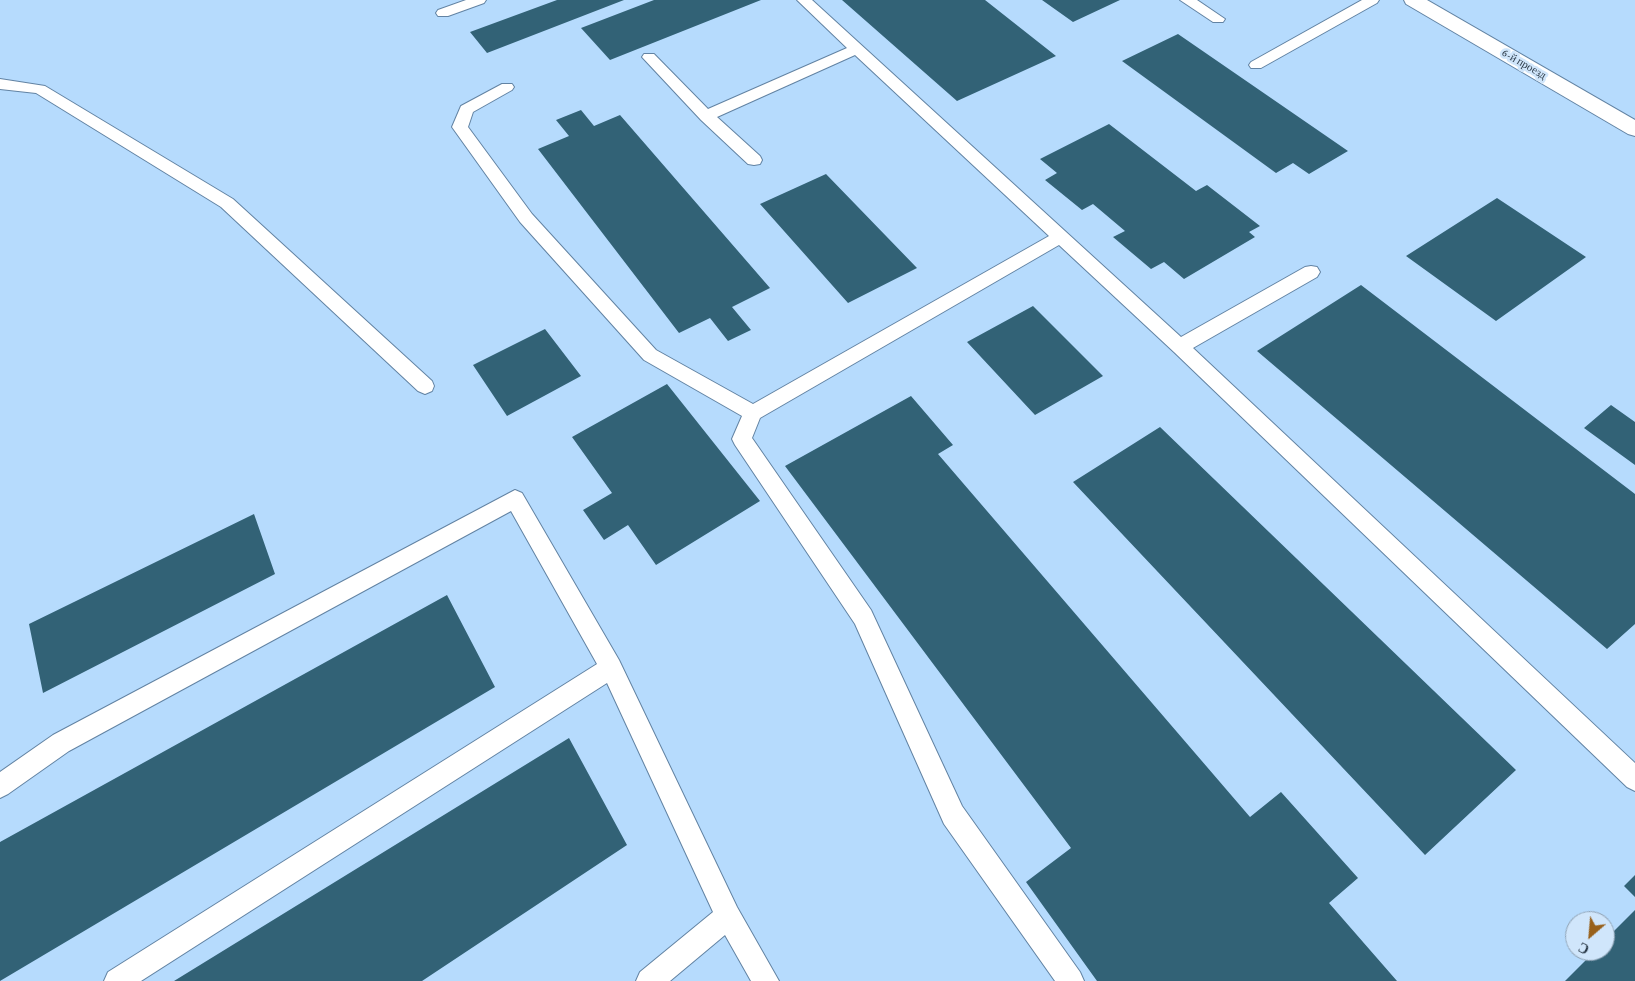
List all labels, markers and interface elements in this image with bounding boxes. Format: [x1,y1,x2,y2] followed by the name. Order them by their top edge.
[1499,46,1549,82] street label: 6-й проезд
[1565,911,1615,961] north arrow
[1576,939,1592,958] text: С

